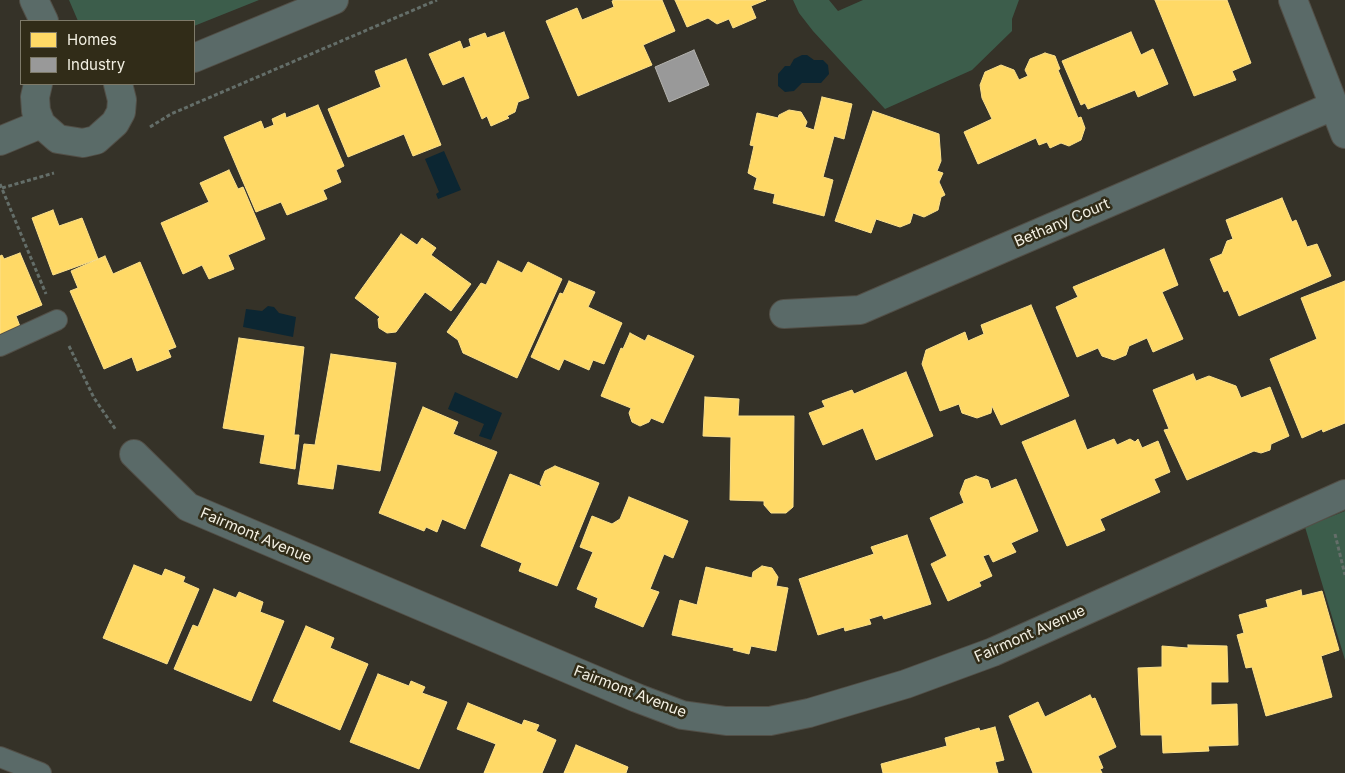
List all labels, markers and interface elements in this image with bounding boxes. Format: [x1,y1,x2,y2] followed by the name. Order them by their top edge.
[20,20,195,85] legend
[67,30,117,49] text: Homes
[67,55,125,74] text: Industry
[1012,195,1112,251] street label: Bethany Court
[198,504,314,568] street label: Fairmont Avenue
[972,602,1088,666] street label: Fairmont Avenue
[571,662,689,722] street label: Fairmont Avenue

